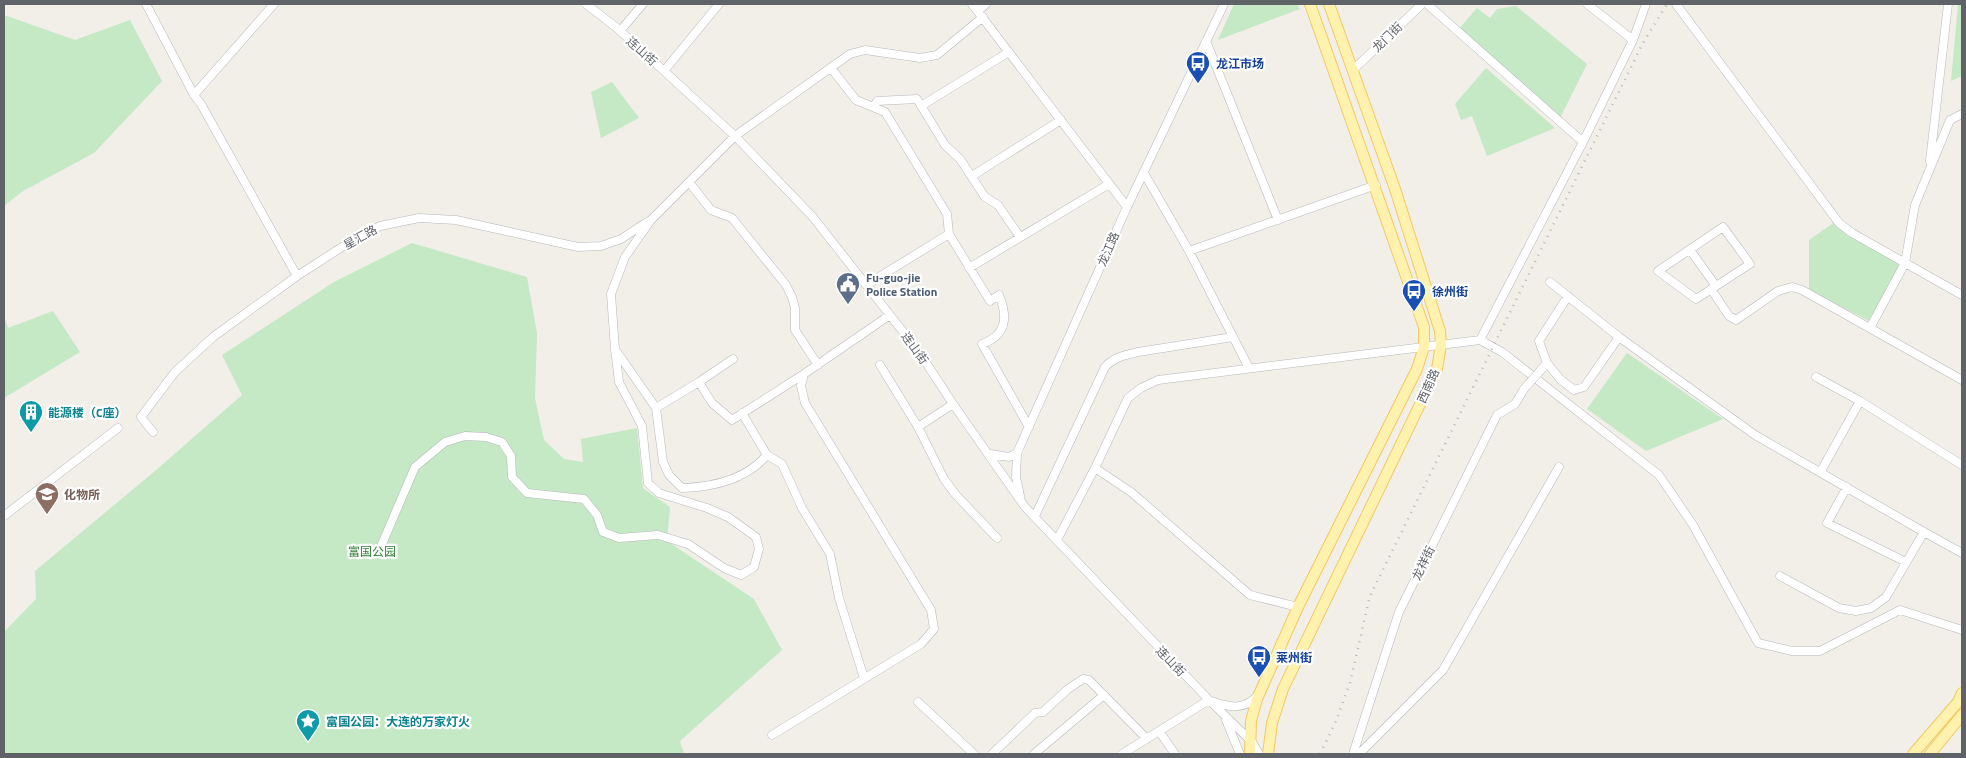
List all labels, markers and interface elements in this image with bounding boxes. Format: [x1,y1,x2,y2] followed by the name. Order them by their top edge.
[1367,18,1407,56] street label: 龙门街
[622,32,662,70] street label: 连山街
[1185,50,1211,84] bus stop icon: 龙江市场
[1216,54,1264,73] place label: 龙江市场
[340,220,380,254] street label: 星汇路
[1092,229,1124,269] street label: 龙江路
[866,268,937,301] place label: Fu-guo-jie Police Station
[835,271,861,305] public building icon: Fu-guo-jie Police Station
[1401,278,1427,312] bus stop icon: 徐州街
[1432,282,1468,301] place label: 徐州街
[897,328,933,368] street label: 连山街
[1412,366,1444,406] street label: 西南路
[18,399,44,433] building icon: 能源楼（C座）
[48,403,127,422] place label: 能源楼（C座）
[34,481,60,515] school or university icon: 化物所
[64,485,100,504] place label: 化物所
[348,542,396,561] park label: 富国公园
[1407,543,1439,583] street label: 龙祥街
[1152,641,1190,681] street label: 连山街
[1246,644,1272,678] bus stop icon: 莱州街
[1276,648,1312,667] place label: 莱州街
[295,708,321,742] place icon: 富国公园：大连的万家灯火
[326,712,470,731] place label: 富国公园：大连的万家灯火

